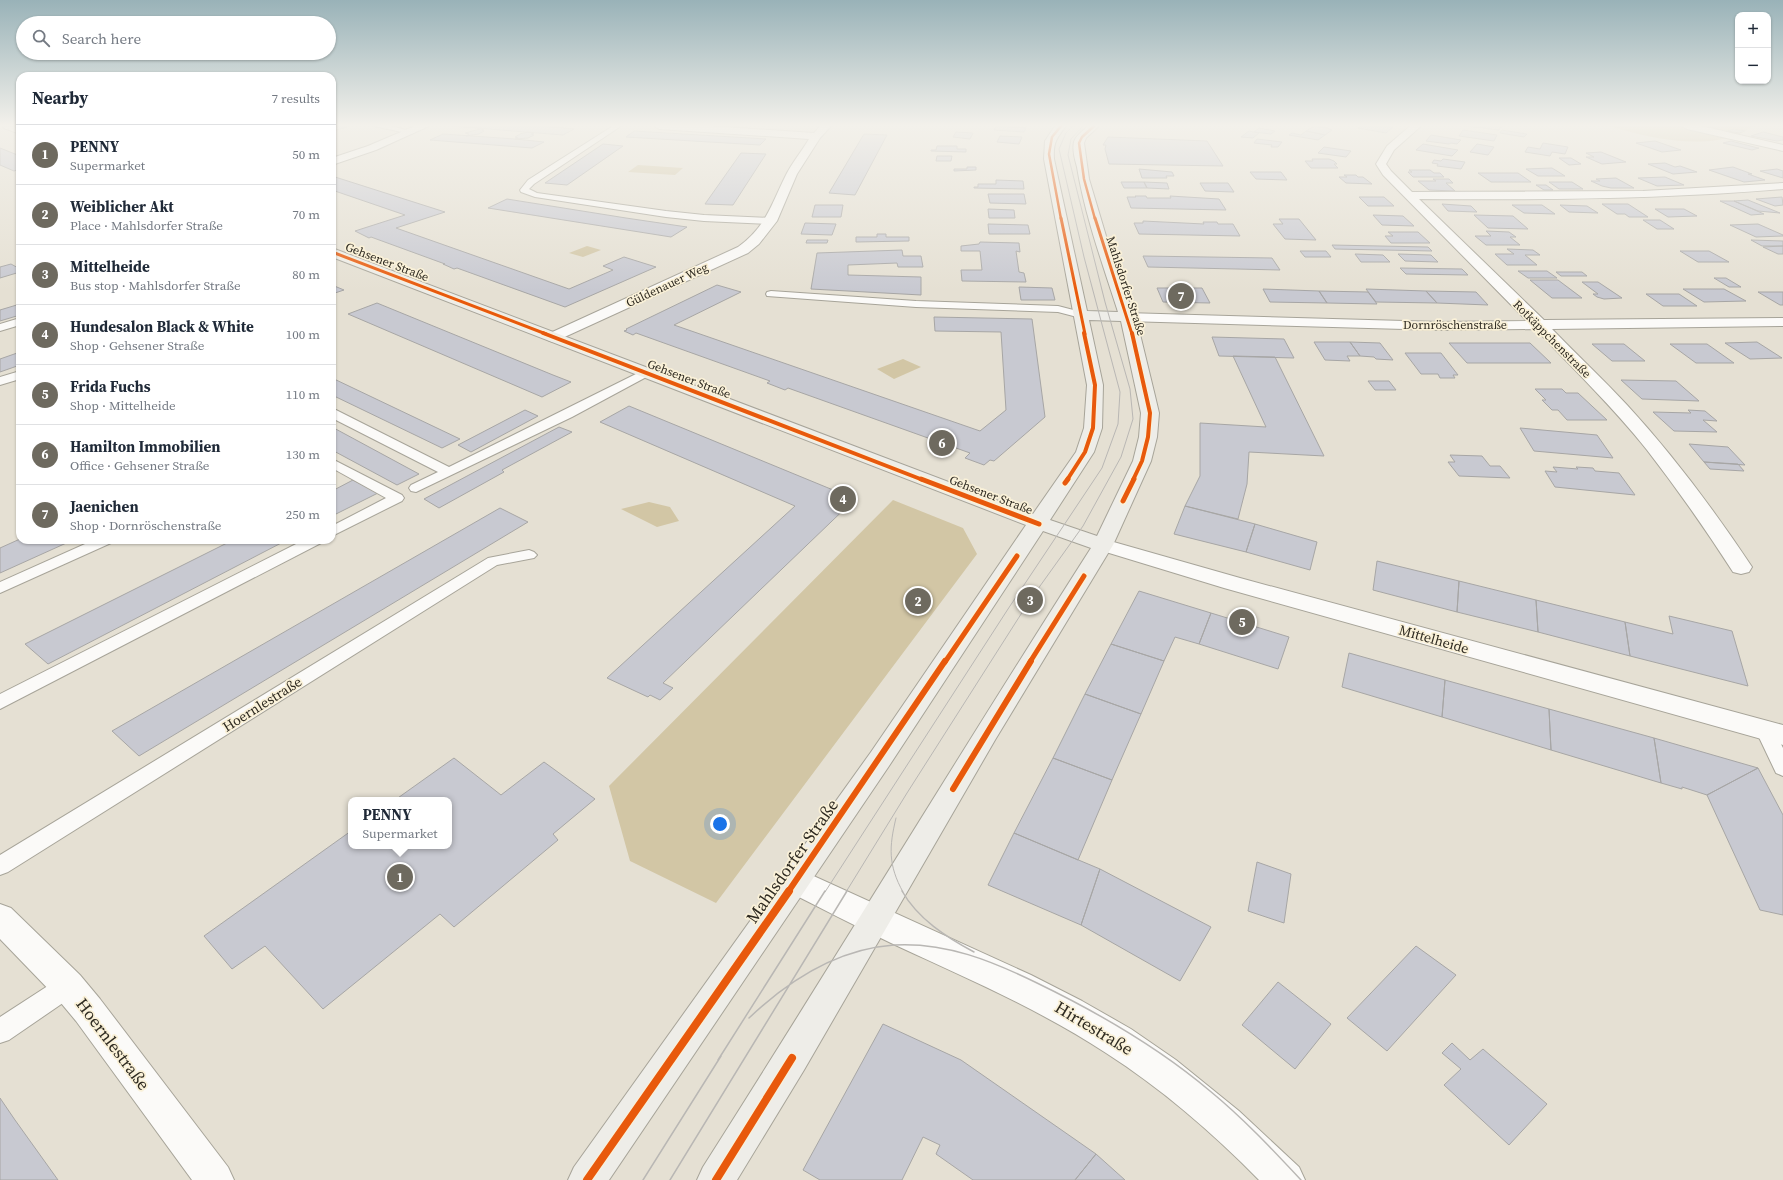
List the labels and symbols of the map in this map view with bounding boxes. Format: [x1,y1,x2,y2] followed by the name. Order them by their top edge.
[1102,234,1150,338] street label: Mahlsdorfer Straße
[343,239,431,285] street label: Gehsener Straße
[623,259,711,311] street label: Güldenauer Weg
[1168,281,1194,311] pin: 7
[1510,297,1594,381] street label: Rotkäppchenstraße
[1403,317,1507,333] street label: Dornröschenstraße
[645,356,733,402] street label: Gehsener Straße
[929,428,955,458] pin: 6
[947,472,1035,518] street label: Gehsener Straße
[830,484,856,514] pin: 4
[1017,585,1043,615] pin: 3
[905,586,931,616] pin: 2
[1229,607,1255,637] pin: 5
[1397,619,1471,659] street label: Mittelheide
[218,672,306,736] street label: Hoernlestraße
[740,794,844,928] street label: Mahlsdorfer Straße
[710,814,730,834] your location
[387,862,413,892] pin: 1
[70,993,156,1095] street label: Hoernlestraße
[1050,995,1138,1061] street label: Hirtestraße

